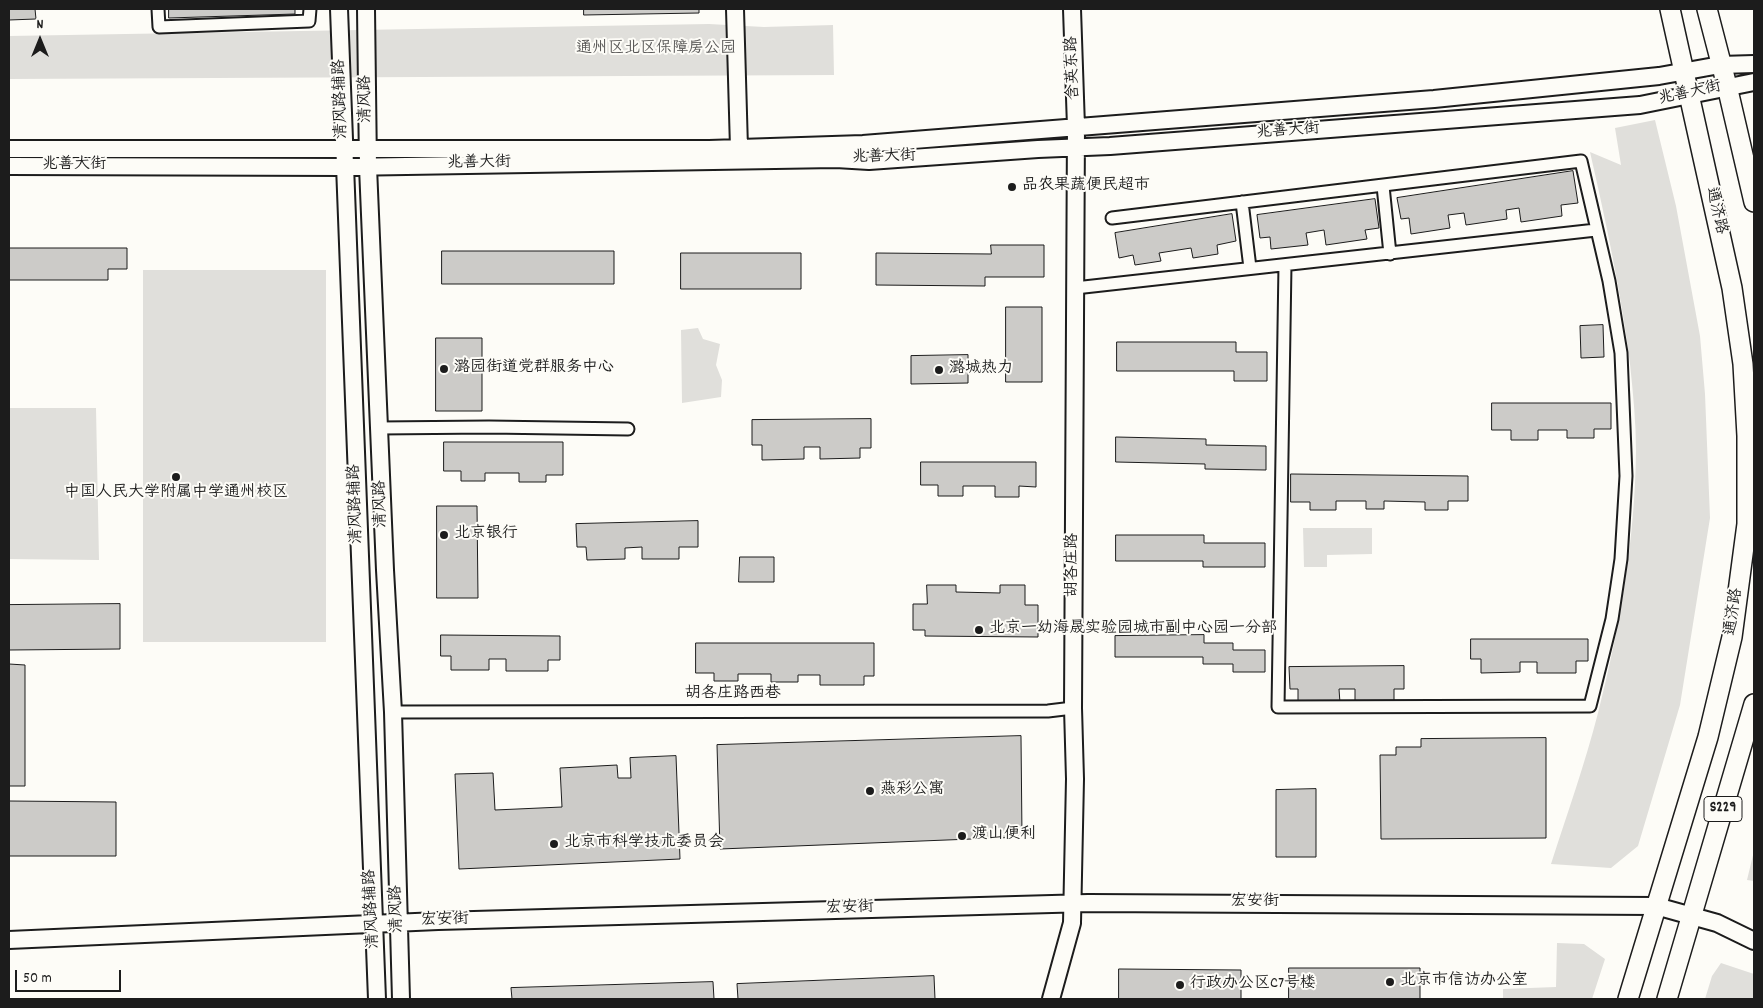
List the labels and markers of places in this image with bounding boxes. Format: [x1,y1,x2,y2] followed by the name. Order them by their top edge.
[1022,177,1150,197] place label: 品农果蔬便民超市
[1006,181,1018,193] marker: 品农果蔬便民超市
[454,359,614,379] place label: 潞园街道党群服务中心
[949,360,1013,380] place label: 潞城热力
[438,363,450,375] marker: 潞园街道党群服务中心
[933,364,945,376] marker: 潞城热力
[170,471,182,483] marker: 中国人民大学附属中学通州校区
[64,484,288,504] place label: 中国人民大学附属中学通州校区
[454,525,518,545] place label: 北京银行
[438,529,450,541] marker: 北京银行
[989,620,1277,640] place label: 北京一幼海晟实验园城市副中心园一分部
[973,624,985,636] marker: 北京一幼海晟实验园城市副中心园一分部
[880,781,944,801] place label: 燕彩公寓
[864,785,876,797] marker: 燕彩公寓
[972,826,1036,846] place label: 渡山便利
[956,830,968,842] marker: 渡山便利
[564,834,724,854] place label: 北京市科学技术委员会
[548,838,560,850] marker: 北京市科学技术委员会
[1400,972,1528,992] place label: 北京市信访办公室
[1190,975,1316,995] place label: 行政办公区C7号楼
[1384,976,1396,988] marker: 北京市信访办公室
[1174,979,1186,991] marker: 行政办公区C7号楼

